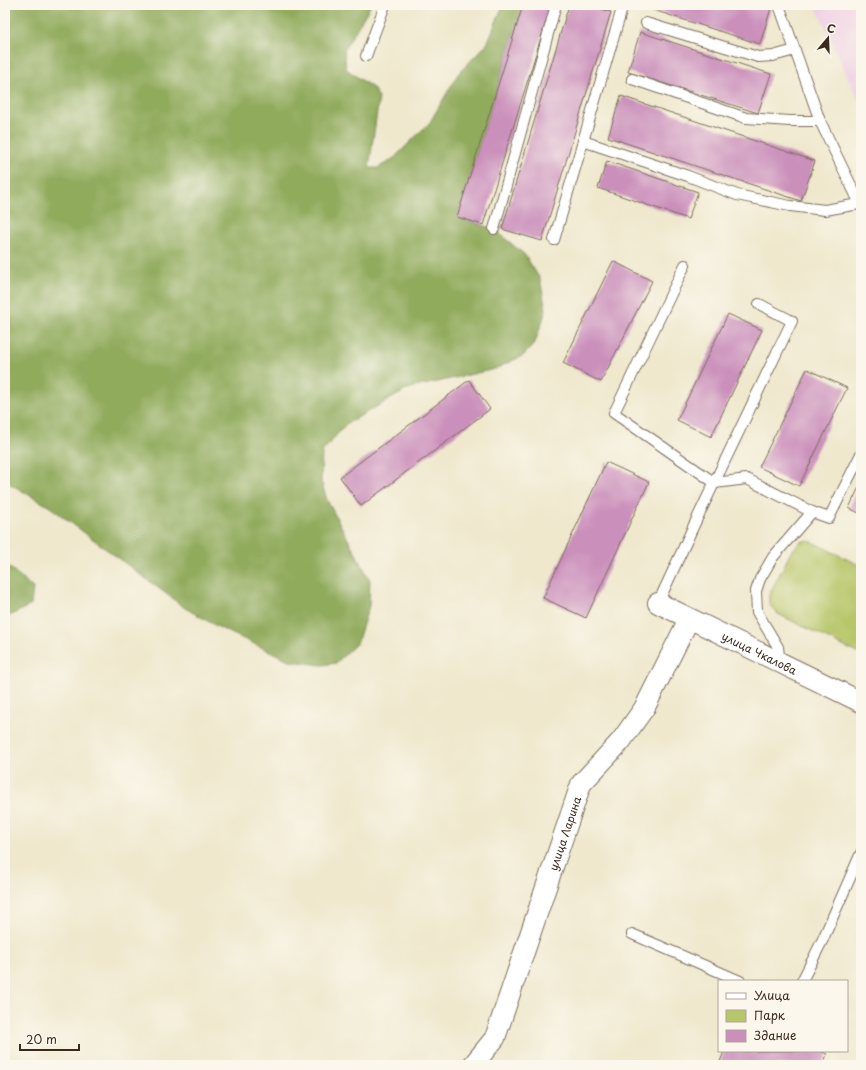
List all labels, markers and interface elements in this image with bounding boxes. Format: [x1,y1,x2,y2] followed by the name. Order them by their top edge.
[808,18,848,58] north arrow
[825,19,838,37] text: С
[719,627,800,678] street label: улица Чкалова
[544,794,585,873] street label: улица Ларина
[718,980,848,1052] legend
[754,986,790,1004] text: Улица
[754,1006,786,1024] text: Парк
[20,1026,79,1052] scale bar
[754,1026,796,1044] text: Здание
[26,1030,57,1048] text: 20 m

